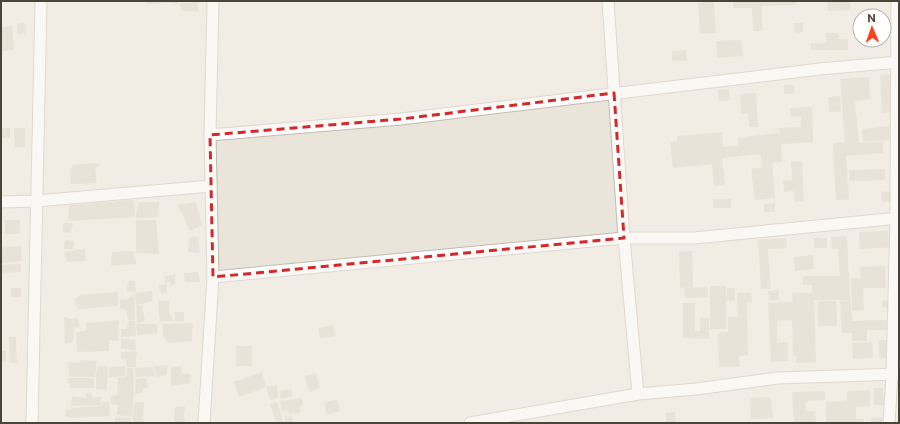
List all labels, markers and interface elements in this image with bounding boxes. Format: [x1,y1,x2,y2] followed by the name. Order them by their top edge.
[852,8,892,48] north arrow
[867,11,876,25] text: N

